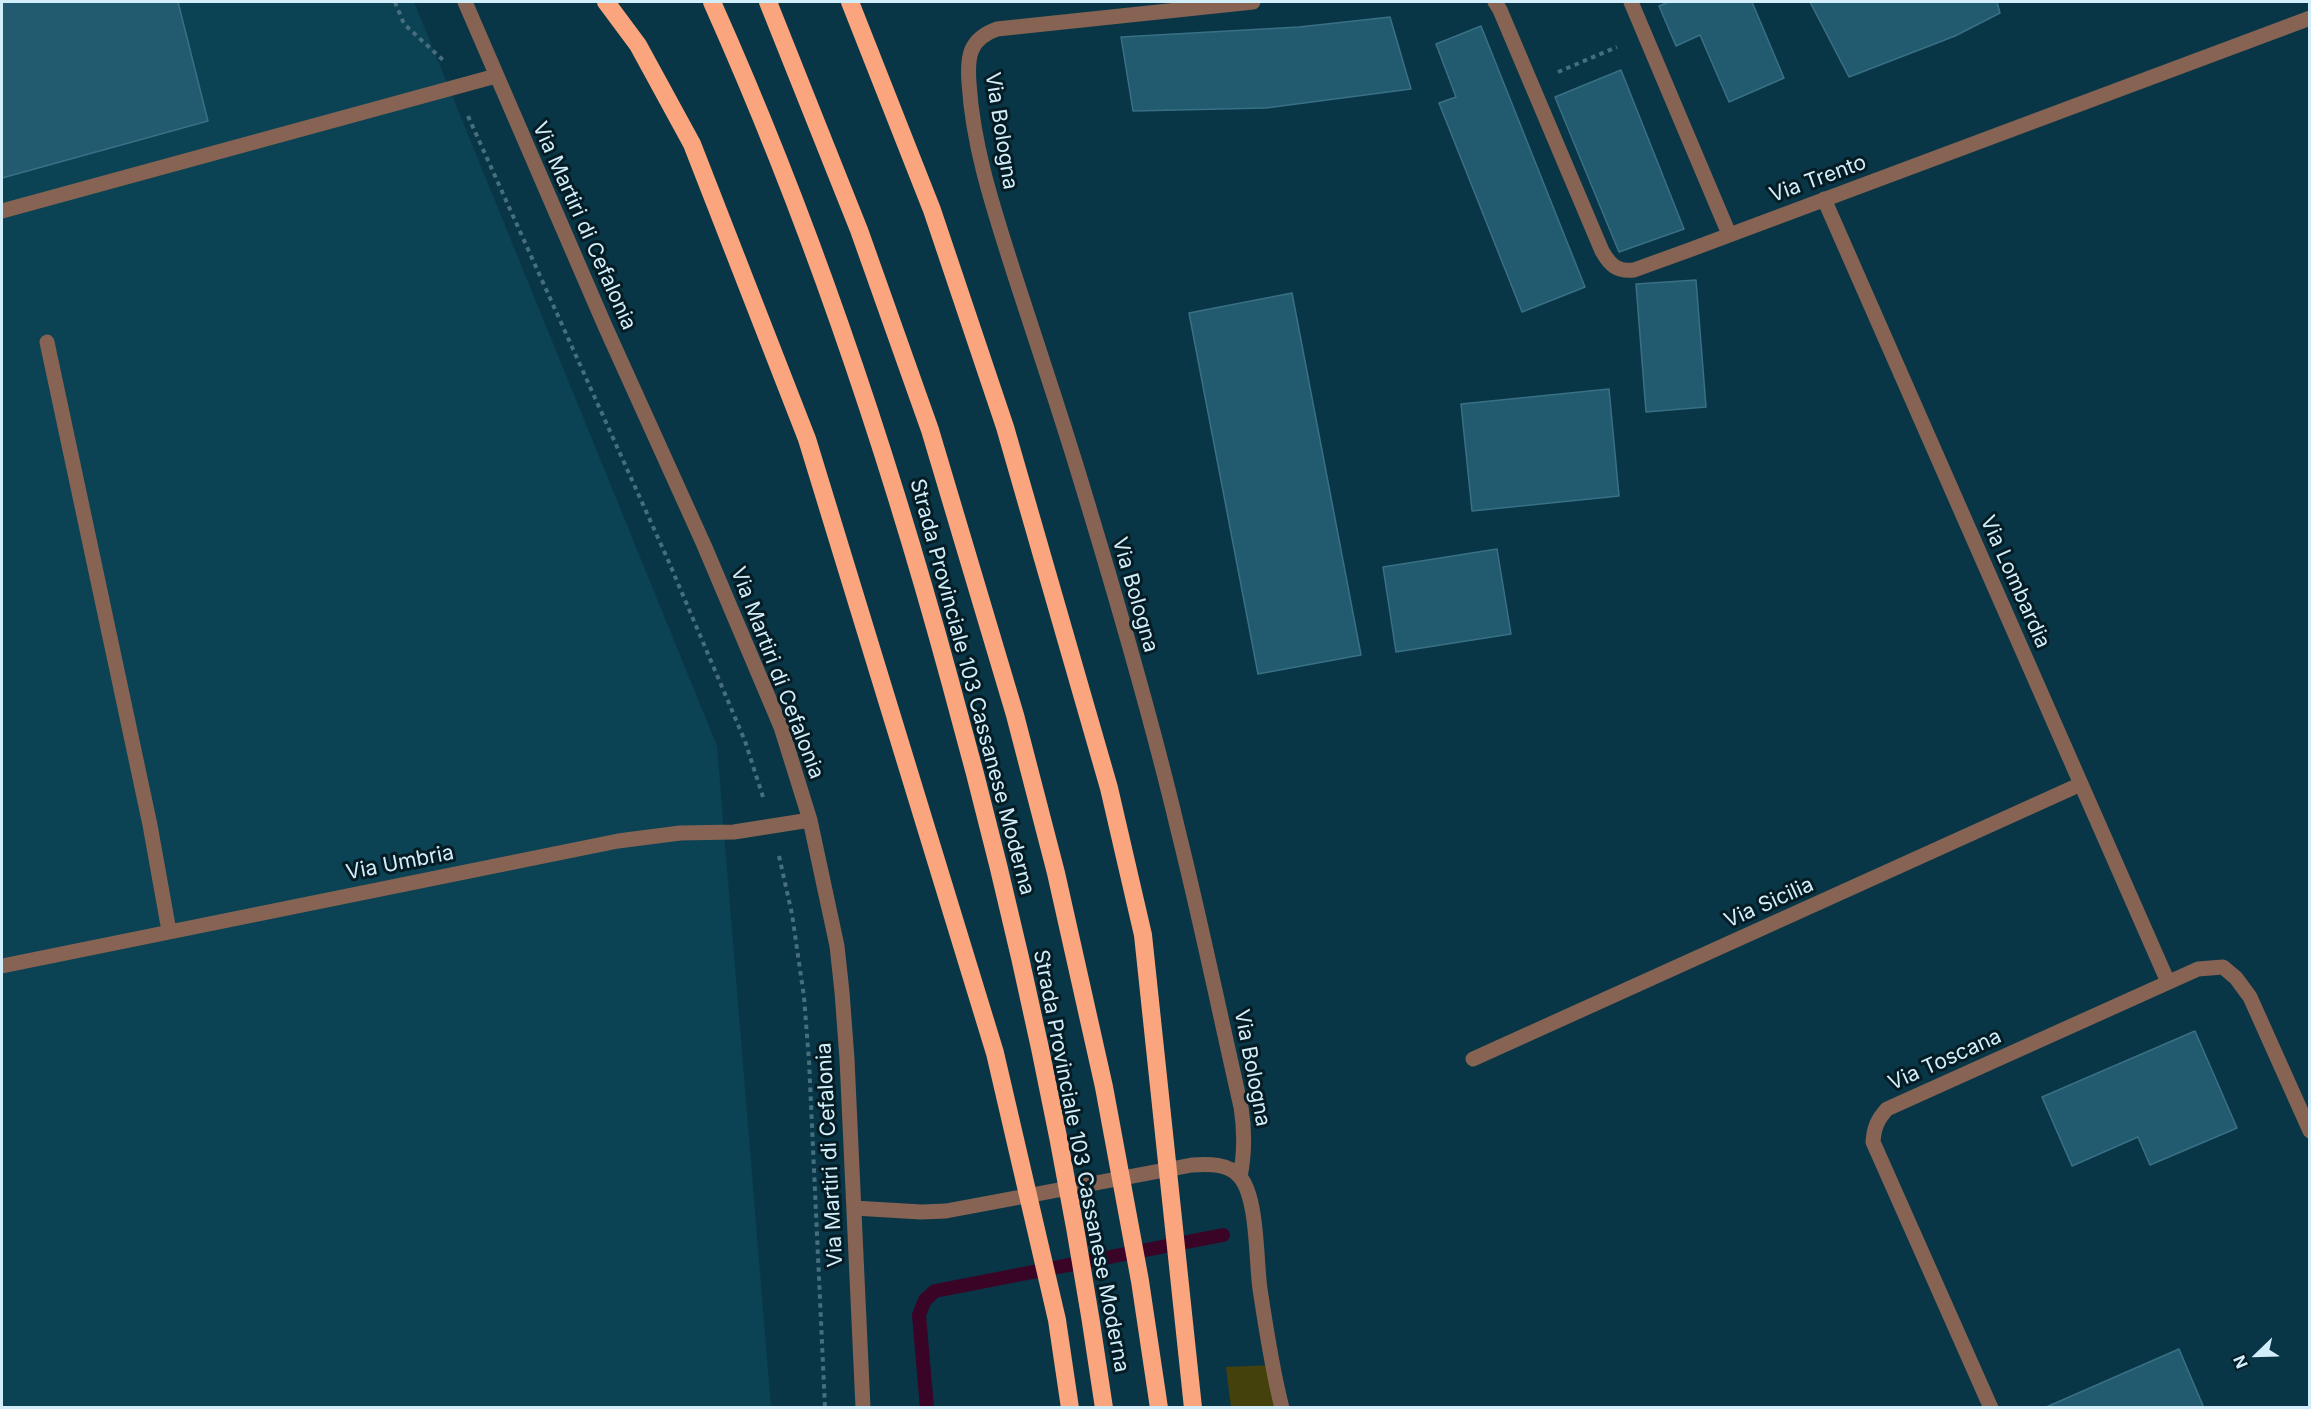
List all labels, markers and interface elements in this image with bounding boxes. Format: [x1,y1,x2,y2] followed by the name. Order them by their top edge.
[979,71,1023,191] street label: Via Bologna
[527,118,641,334] street label: Via Martiri di Cefalonia
[1766,150,1870,208] street label: Via Trento
[904,476,1040,898] street label: Strada Provinciale 103 Cassanese Moderna
[1975,512,2055,652] street label: Via Lombardia
[1107,535,1163,655] street label: Via Bologna
[725,563,829,783] street label: Via Martiri di Cefalonia
[344,840,456,886] street label: Via Umbria
[1721,872,1817,934] street label: Via Sicilia
[1028,948,1134,1374] street label: Strada Provinciale 103 Cassanese Moderna
[1228,1008,1276,1128] street label: Via Bologna
[1885,1024,2005,1096] street label: Via Toscana
[812,1042,848,1268] street label: Via Martiri di Cefalonia
[2227,1325,2287,1385] north arrow
[2229,1353,2252,1372] text: N

